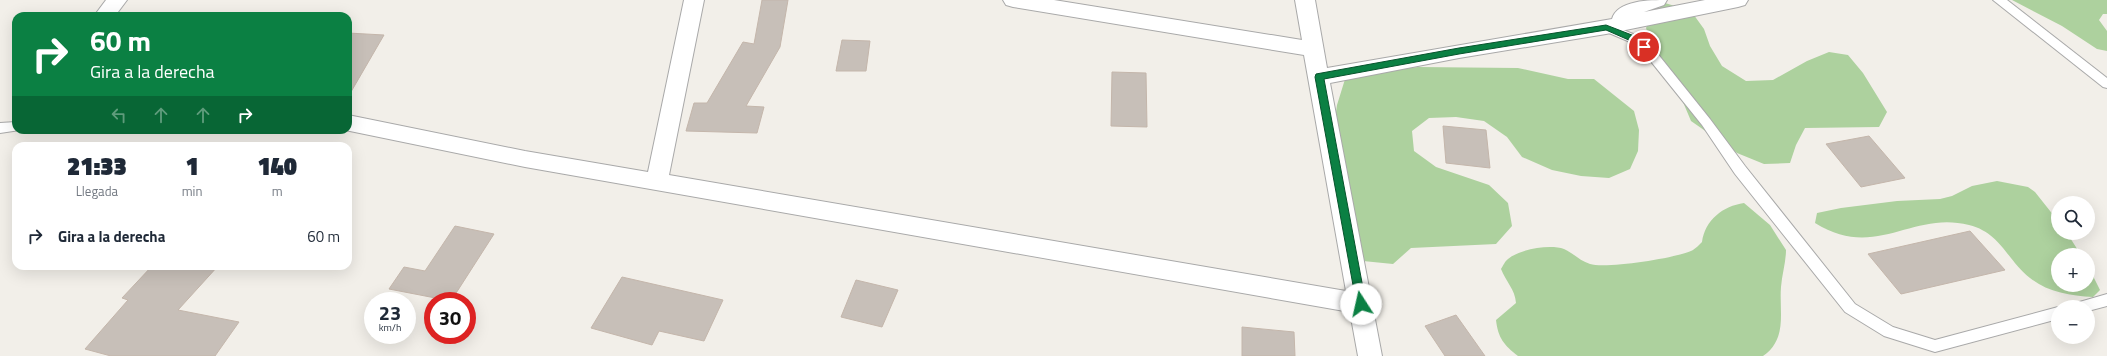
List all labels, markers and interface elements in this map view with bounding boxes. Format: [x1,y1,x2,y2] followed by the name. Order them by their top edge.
[90,19,151,62] text: 60 m
[24,28,76,80] icon: right
[1627,30,1661,64] pin
[1633,36,1655,58] icon: arrive
[90,58,215,85] text: Gira a la derecha
[108,104,130,126] icon: left
[150,104,172,126] icon: ahead
[192,104,214,126] icon: ahead
[234,104,256,126] icon: right
[67,148,127,184] text: 21:33
[185,148,199,184] text: 1
[257,148,297,184] text: 140
[76,181,118,201] text: Llegada
[182,181,202,201] text: min
[272,181,283,201] text: m
[2051,196,2095,344] map controls
[2051,196,2095,240] button: search
[24,225,46,247] icon: right
[58,225,165,248] text: Gira a la derecha
[307,225,340,248] text: 60 m
[2051,248,2095,292] button: +
[1340,283,1382,325] position arrow
[424,292,476,344] speed limit sign: 30
[379,297,401,328] text: 23
[2051,300,2095,344] button: −
[379,320,401,335] text: km/h

